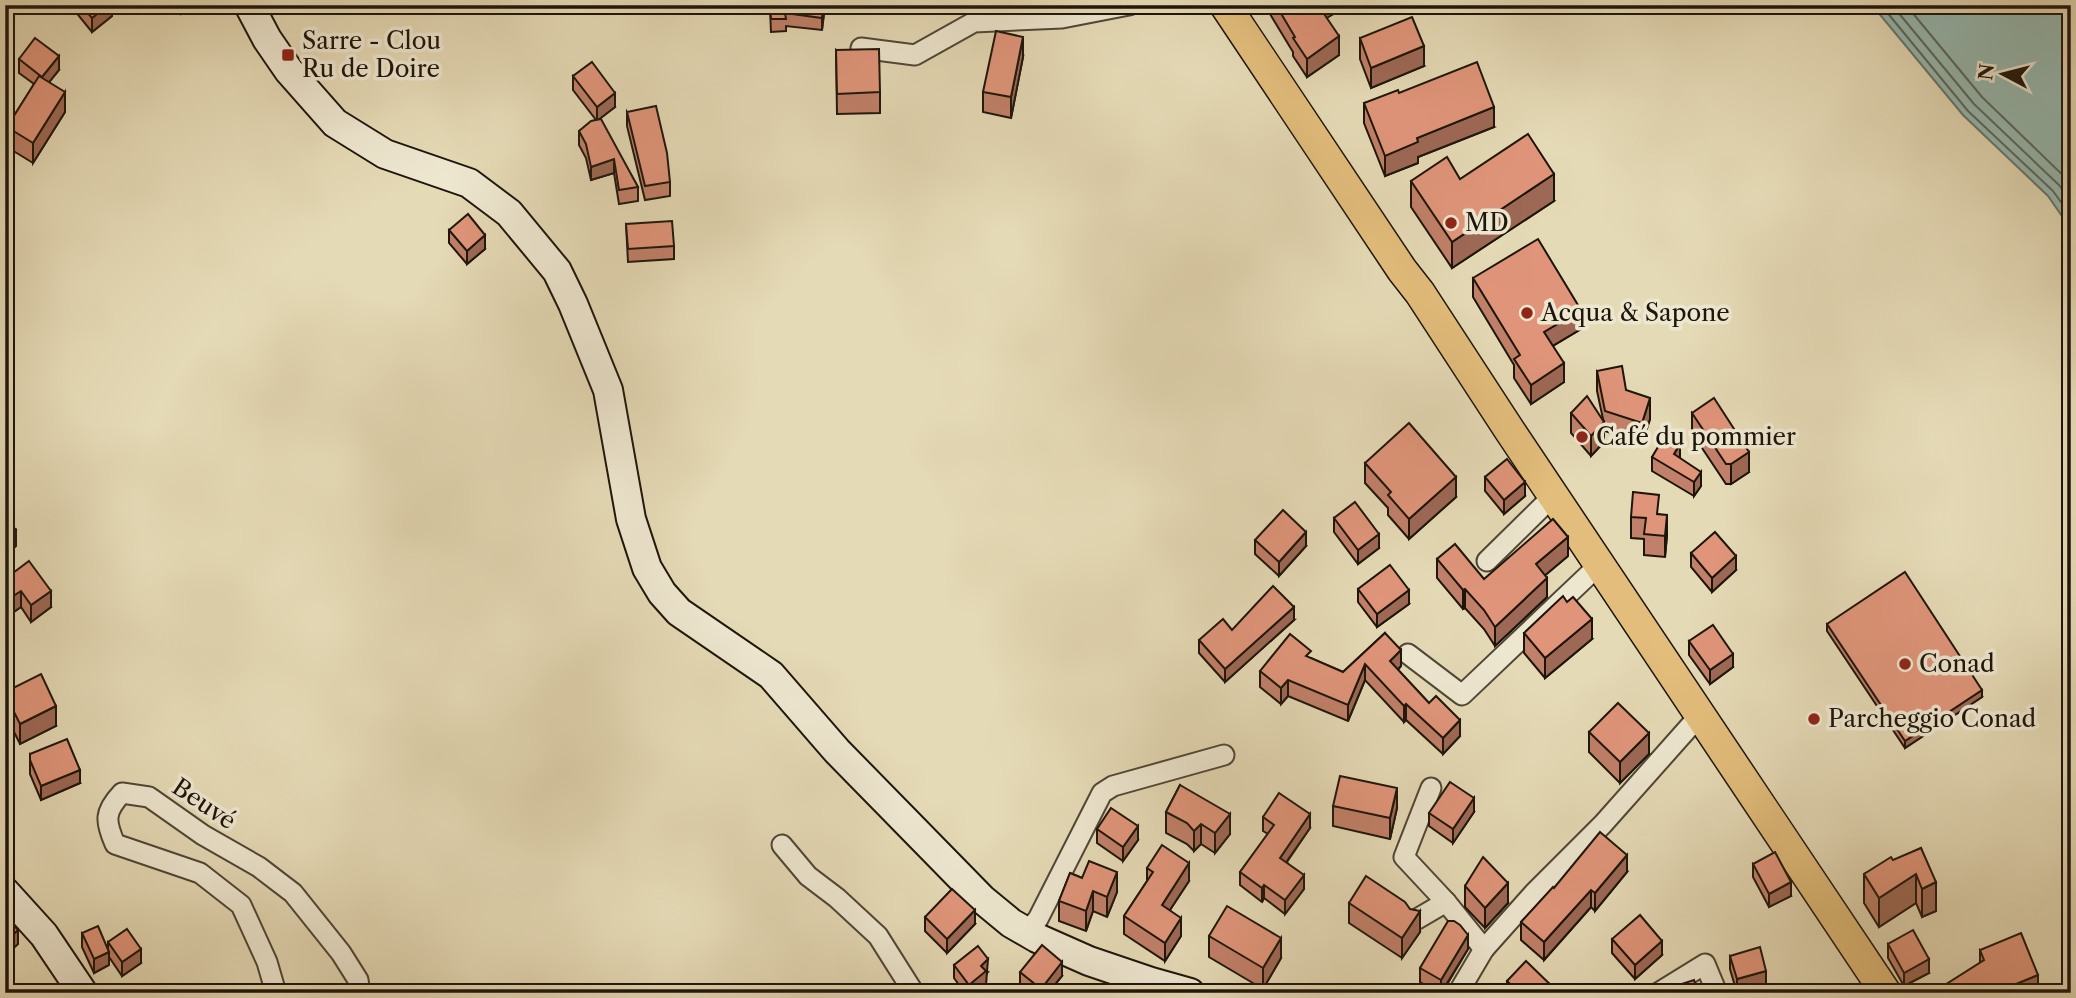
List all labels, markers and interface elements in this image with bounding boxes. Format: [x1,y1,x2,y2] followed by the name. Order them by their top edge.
[302,26,441,83] place label: Sarre - Clou Ru de Doire
[1968,38,2038,108] north arrow
[280,47,296,63] marker: Sarre - Clou Ru de Doire
[1974,62,1999,82] text: N
[1465,208,1509,237] place label: MD
[1443,215,1459,231] marker: MD
[1540,298,1730,327] place label: Acqua & Sapone
[1519,305,1535,321] marker: Acqua & Sapone
[1596,422,1796,451] place label: Café du pommier
[1574,429,1590,445] marker: Café du pommier
[1919,649,1995,678] place label: Conad
[1897,656,1913,672] marker: Conad
[1828,704,2037,733] place label: Parcheggio Conad
[1806,711,1822,727] marker: Parcheggio Conad
[167,772,242,835] street label: Beuvé

